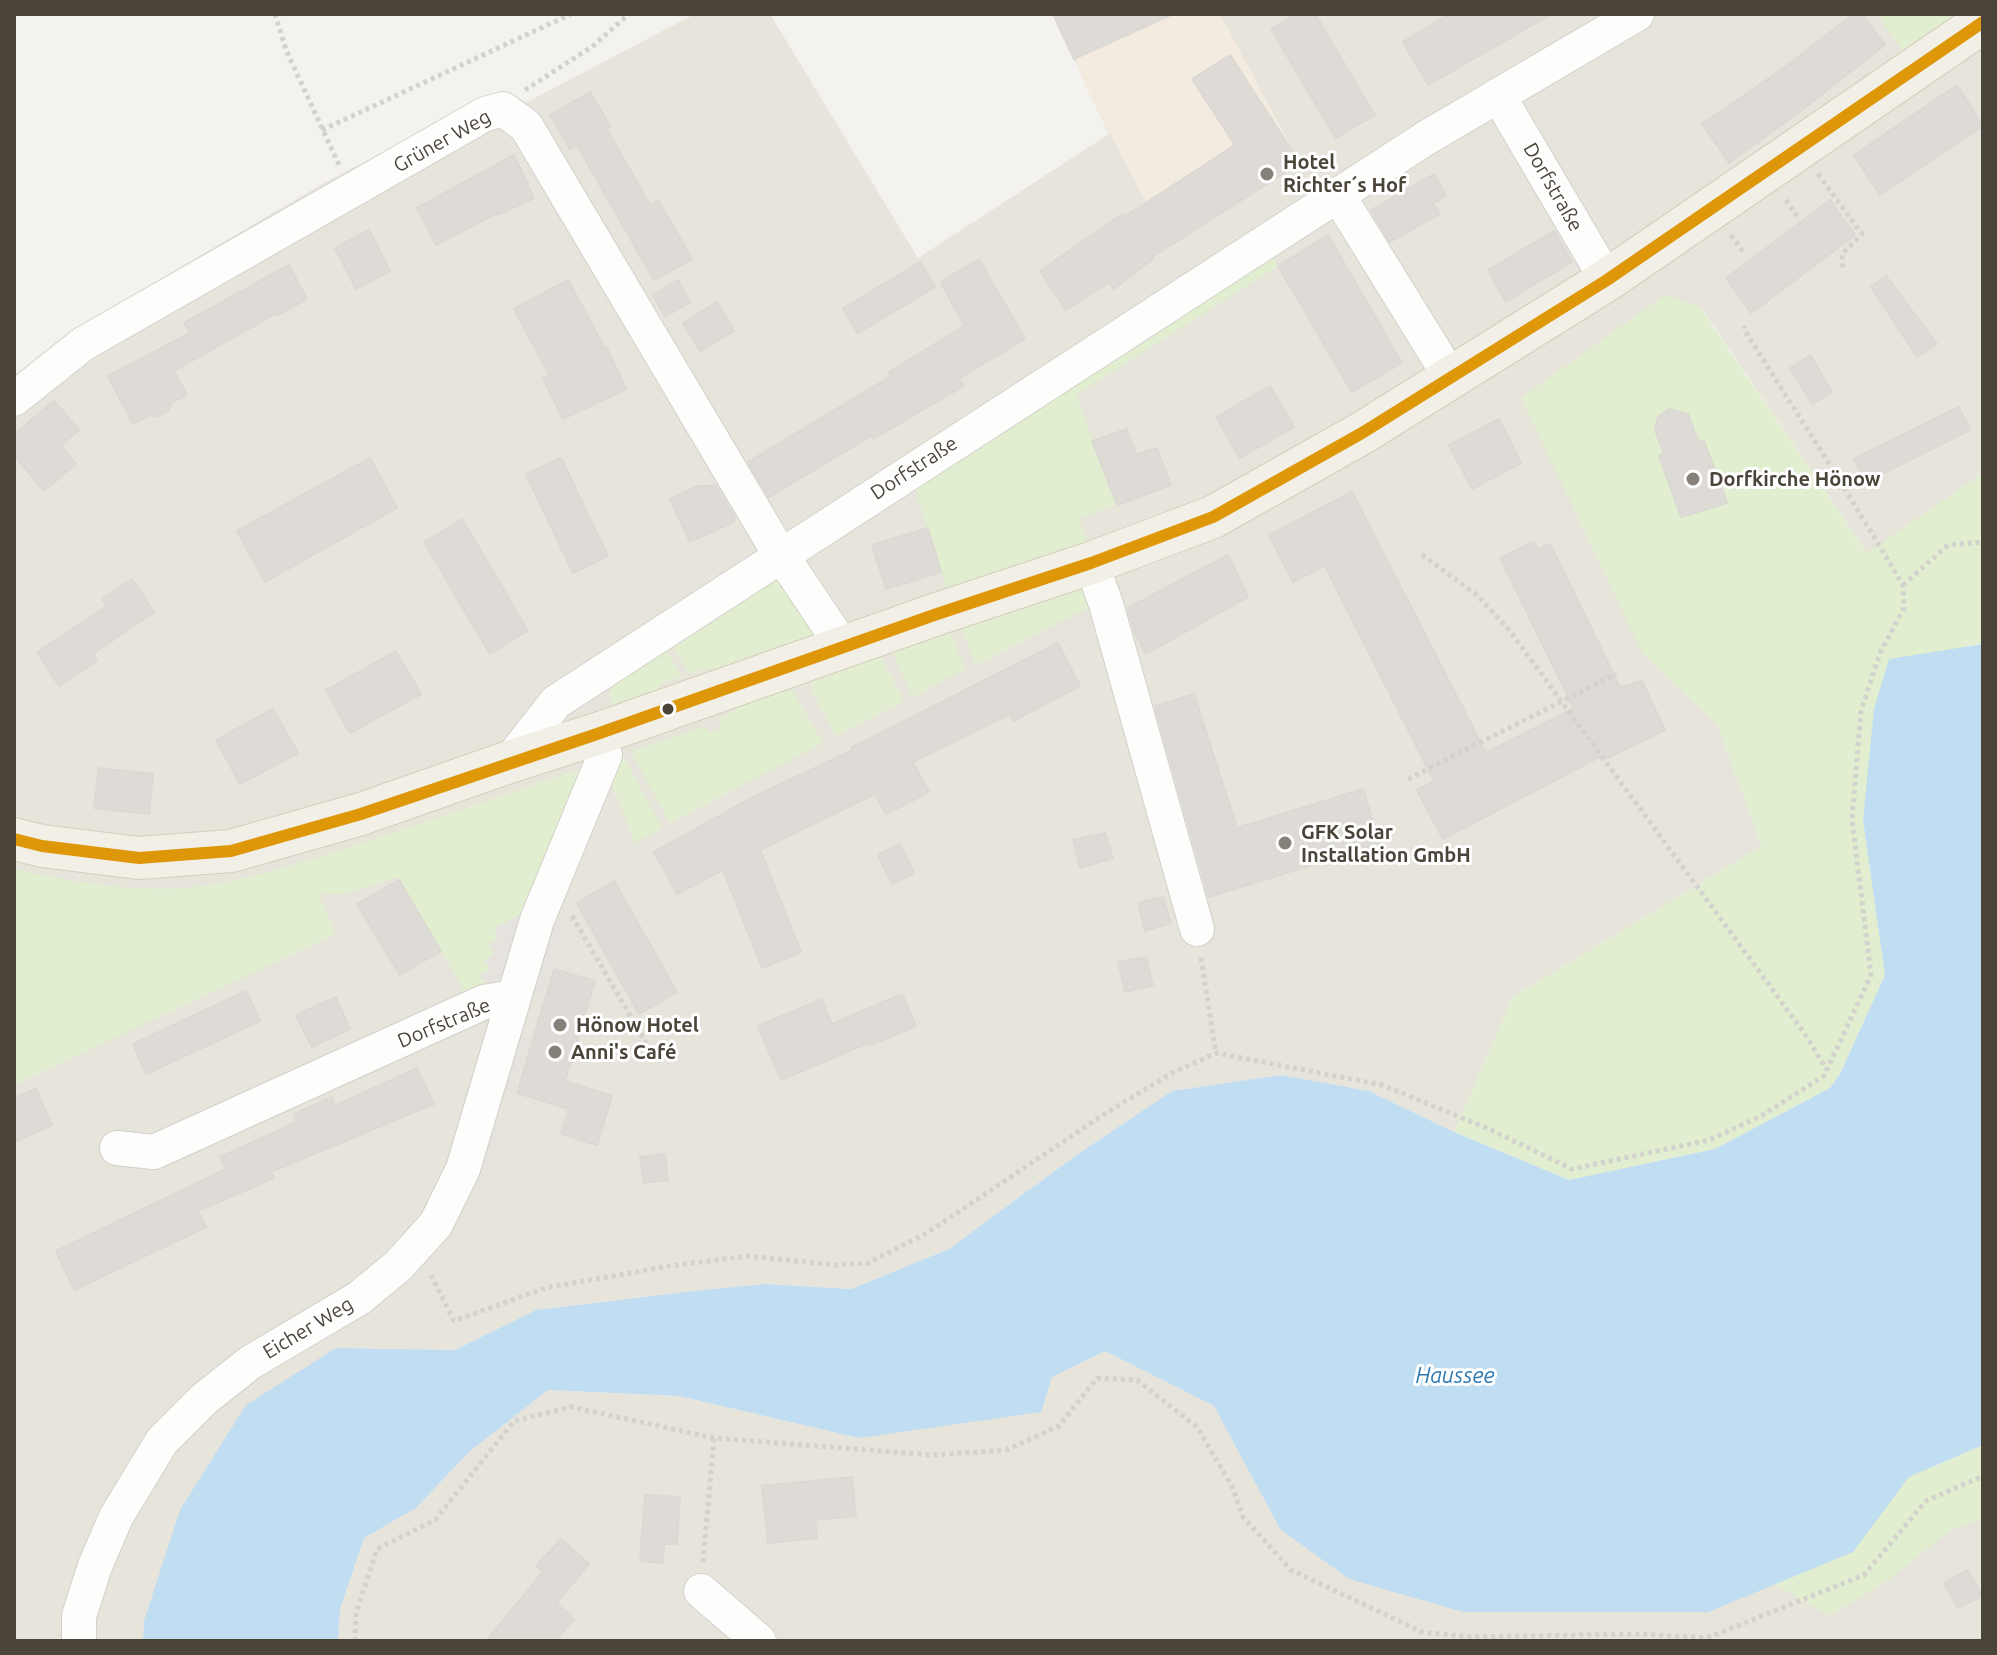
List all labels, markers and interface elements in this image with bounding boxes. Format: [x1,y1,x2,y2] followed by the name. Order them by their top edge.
[389,104,495,178] street label: Grüner Weg
[1518,138,1588,236] street label: Dorfstraße
[1283,150,1406,197] place label: Hotel Richter´s Hof
[1258,165,1276,183] marker: Hotel Richter´s Hof
[866,431,962,505] street label: Dorfstraße
[1709,467,1880,491] place label: Dorfkirche Hönow
[1684,470,1702,488] marker: Dorfkirche Hönow
[660,701,676,717] unlabelled marker
[1301,820,1471,867] place label: GFK Solar Installation GmbH
[1276,834,1294,852] marker: GFK Solar Installation GmbH
[394,993,494,1053] street label: Dorfstraße
[576,1013,699,1037] place label: Hönow Hotel
[551,1016,569,1034] marker: Hönow Hotel
[571,1040,677,1064] place label: Anni's Café
[546,1043,564,1061] marker: Anni's Café
[259,1292,357,1364] street label: Eicher Weg
[1415,1363,1495,1389] water label: Haussee

